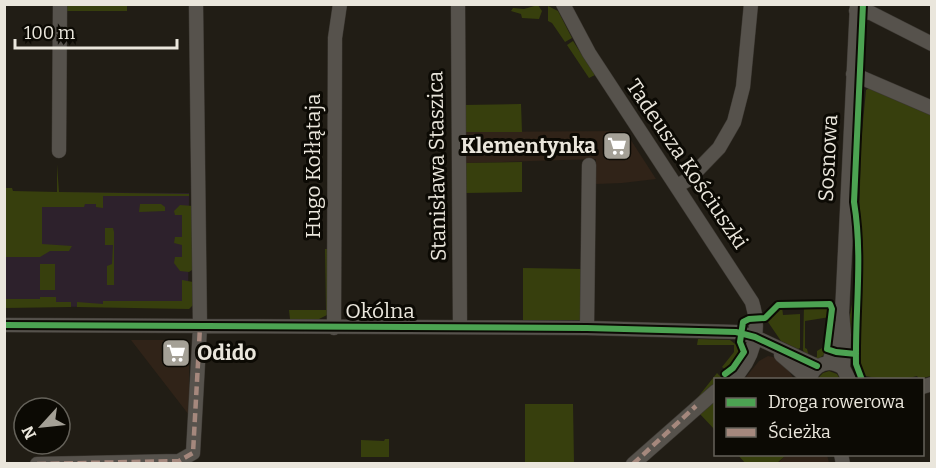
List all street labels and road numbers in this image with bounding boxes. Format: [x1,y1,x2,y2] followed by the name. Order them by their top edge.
[422,70,452,261] street label: Stanisława Staszica
[620,74,754,254] street label: Tadeusza Kościuszki
[300,93,326,239] street label: Hugo Kołłątaja
[813,113,843,202] street label: Sosnowa
[345,298,415,324] street label: Okólna

